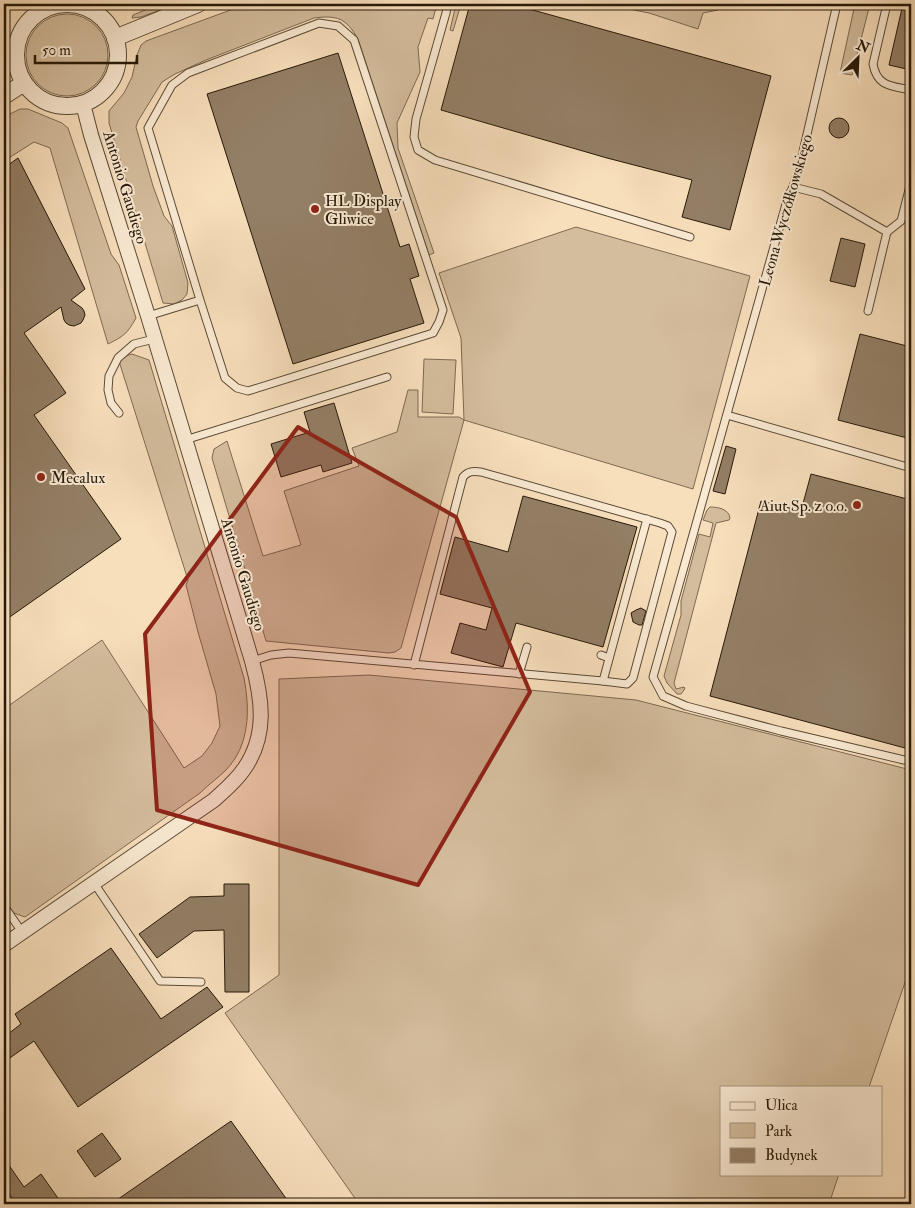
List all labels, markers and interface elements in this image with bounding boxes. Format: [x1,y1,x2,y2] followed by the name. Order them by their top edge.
[35,32,138,64] scale bar
[832,32,882,82] north arrow
[853,36,873,57] text: N
[42,41,71,60] text: 50 m
[98,127,152,247] street label: Antonio Gaudiego
[755,132,817,289] street label: Leona Wyczółkowskiego
[325,191,402,229] place label: HL Display Gliwice
[309,203,321,215] marker: HL Display Gliwice
[51,468,105,488] place label: Mecalux
[35,471,47,483] marker: Mecalux
[759,496,847,517] place label: Aiut Sp. z o.o.
[851,499,863,511] marker: Aiut Sp. z o.o.
[216,514,270,634] street label: Antonio Gaudiego
[720,1086,882,1176] legend
[765,1096,798,1115] text: Ulica
[765,1122,792,1141] text: Park
[765,1146,818,1165] text: Budynek

